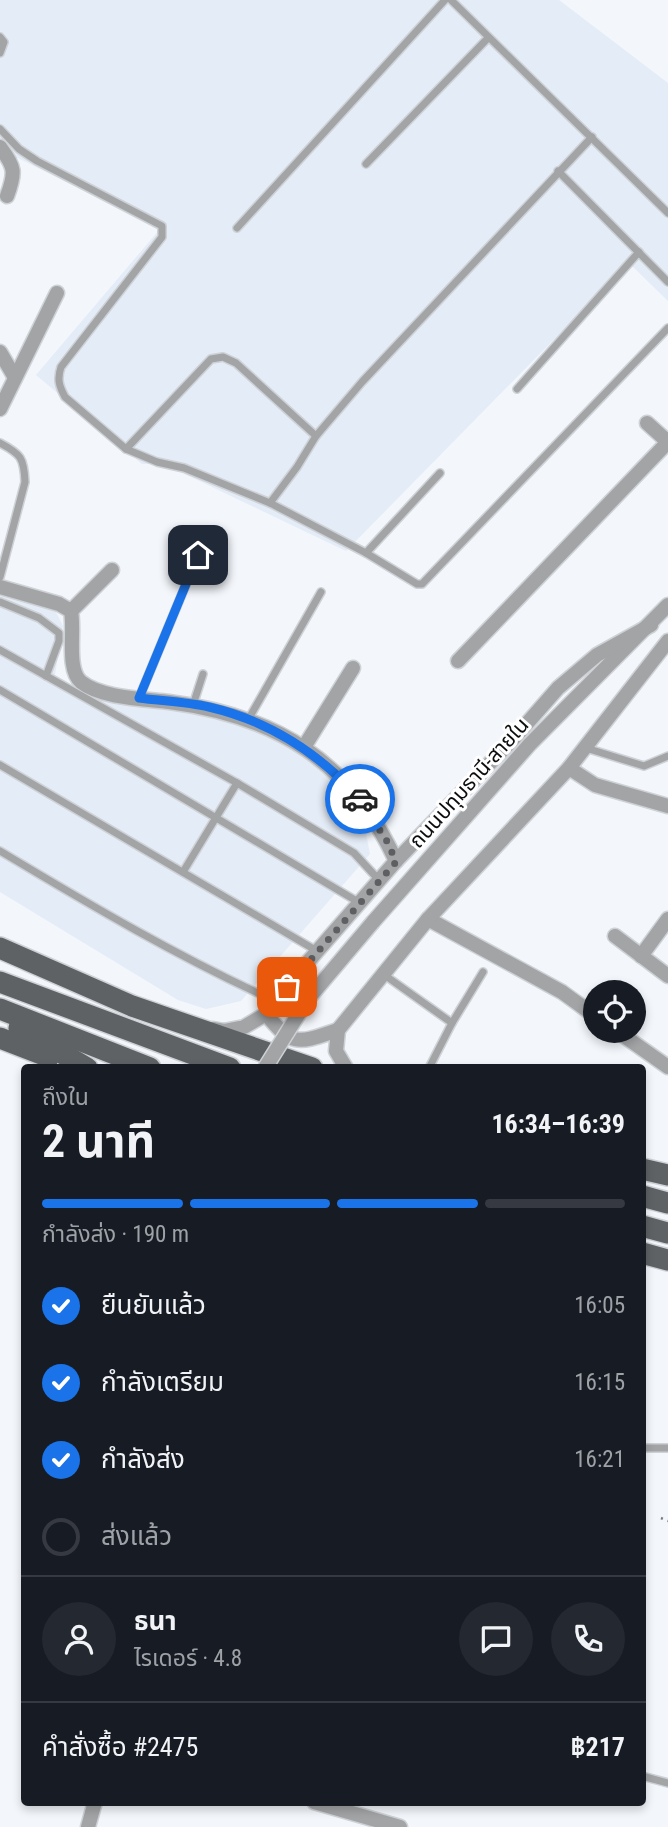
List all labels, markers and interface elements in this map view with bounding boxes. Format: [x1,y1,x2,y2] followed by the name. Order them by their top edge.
[168,525,228,585] pin
[179,536,217,574] icon: home
[404,713,534,854] street label: ถนนปทุมธานี-สายใน
[325,764,395,834] courier
[341,780,379,818] icon: car
[257,957,317,1017] pin
[268,968,306,1006] icon: bag
[583,980,646,1043] map controls
[583,980,646,1043] button: locate
[42,1084,89,1111] text: ถึงใน
[491,1109,625,1139] text: 16:34–16:39
[42,1114,155,1168] text: 2 นาที
[42,1221,189,1248] text: กำลังส่ง · 190 m
[42,1287,80,1325] icon: check
[101,1290,206,1320] text: ยืนยันแล้ว
[574,1292,625,1319] text: 16:05
[42,1364,80,1402] icon: check
[101,1367,224,1397] text: กำลังเตรียม
[574,1369,625,1396] text: 16:15
[42,1441,80,1479] icon: check
[101,1444,185,1474] text: กำลังส่ง
[574,1446,625,1473] text: 16:21
[101,1521,172,1551] text: ส่งแล้ว
[42,1602,116,1676] button: person
[459,1602,533,1676] button: chat
[551,1602,625,1676] button: phone
[134,1606,177,1636] text: ธนา
[134,1645,242,1672] text: ไรเดอร์ · 4.8
[42,1732,198,1762] text: คำสั่งซื้อ #2475
[570,1732,625,1762] text: ฿217

